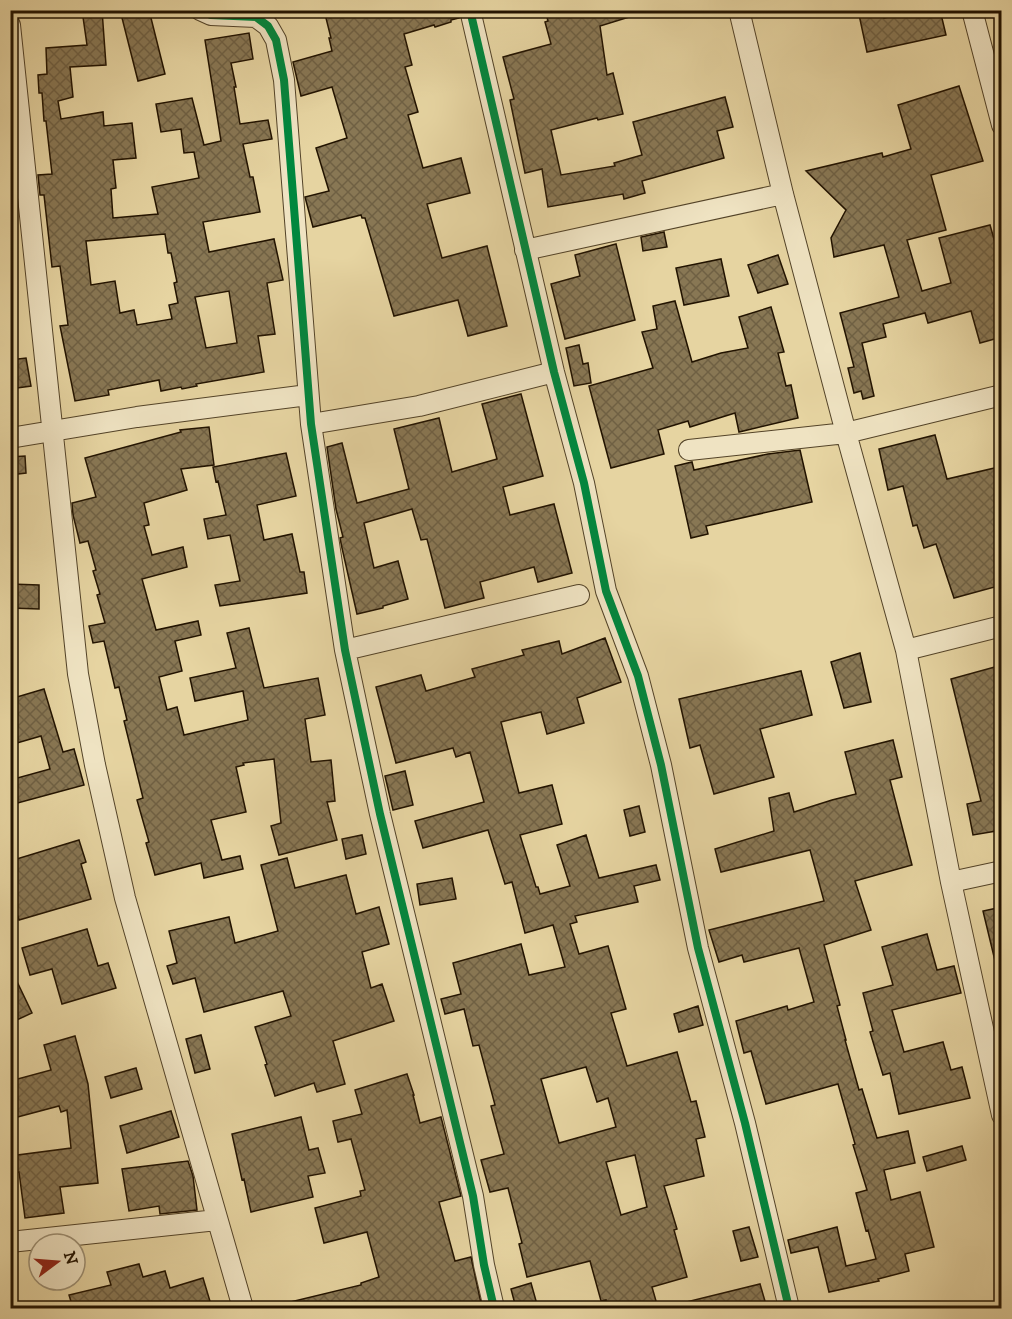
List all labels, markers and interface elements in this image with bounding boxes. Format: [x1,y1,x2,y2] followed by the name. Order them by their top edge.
[27,1232,87,1292] north arrow
[59,1249,82,1267] text: N

